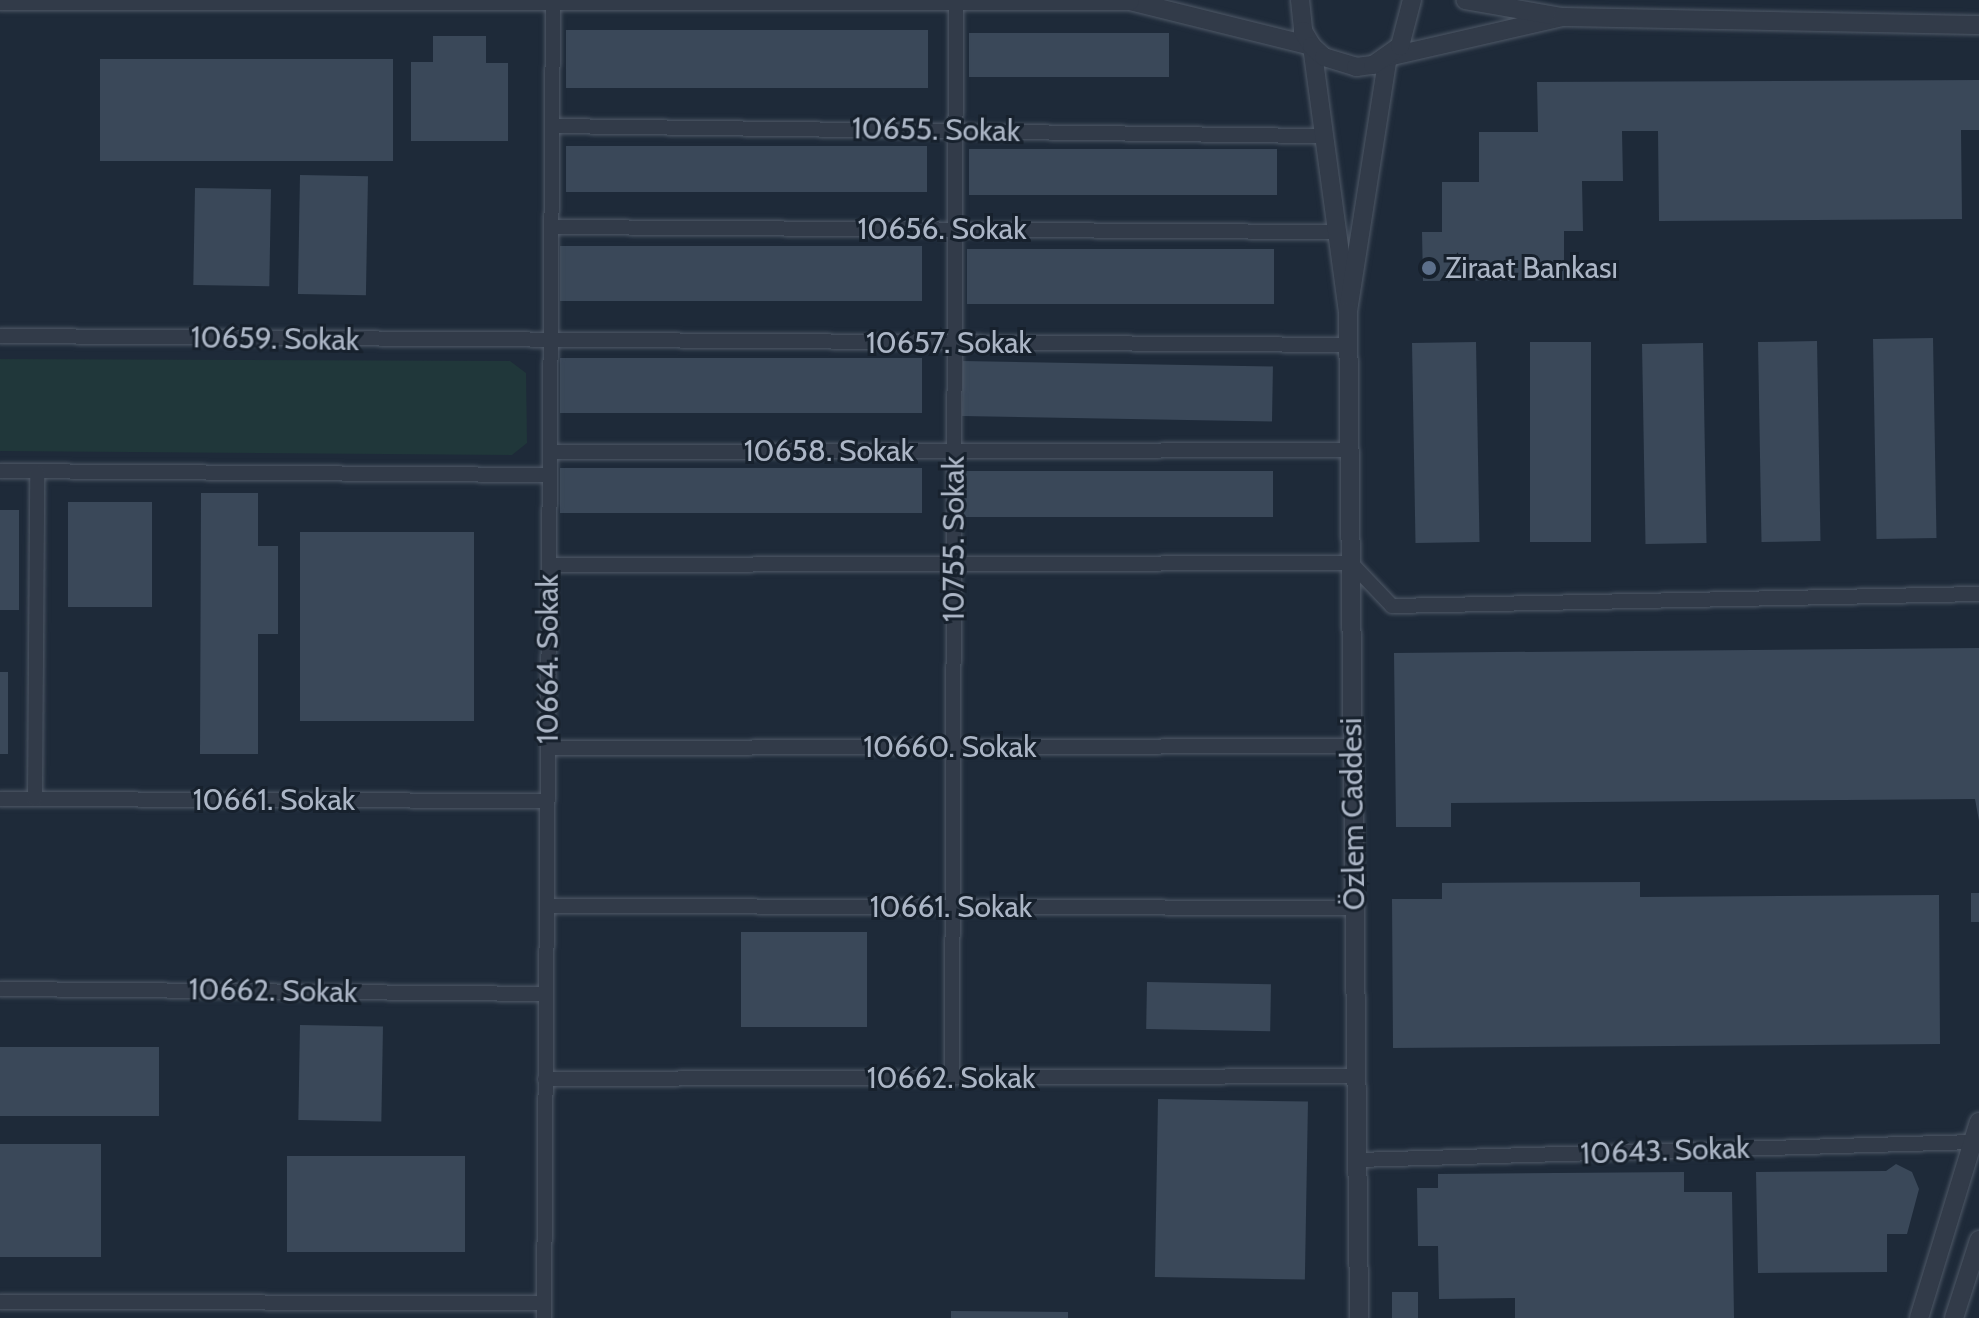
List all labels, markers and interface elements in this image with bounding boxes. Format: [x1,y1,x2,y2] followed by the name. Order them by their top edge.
[852,111,1020,149] street label: 10655. Sokak
[857,211,1027,247] street label: 10656. Sokak
[1445,250,1618,286] place label: Ziraat Bankası
[1420,259,1438,277] marker: Ziraat Bankası
[190,320,360,358] street label: 10659. Sokak
[866,325,1032,361] street label: 10657. Sokak
[744,433,914,469] street label: 10658. Sokak
[936,456,972,622] street label: 10755. Sokak
[530,574,566,744] street label: 10664. Sokak
[1333,717,1373,911] street label: Özlem Caddesi
[863,729,1037,765] street label: 10660. Sokak
[193,782,355,818] street label: 10661. Sokak
[870,889,1032,925] street label: 10661. Sokak
[188,972,358,1010] street label: 10662. Sokak
[867,1060,1035,1096] street label: 10662. Sokak
[1580,1130,1750,1172] street label: 10643. Sokak

